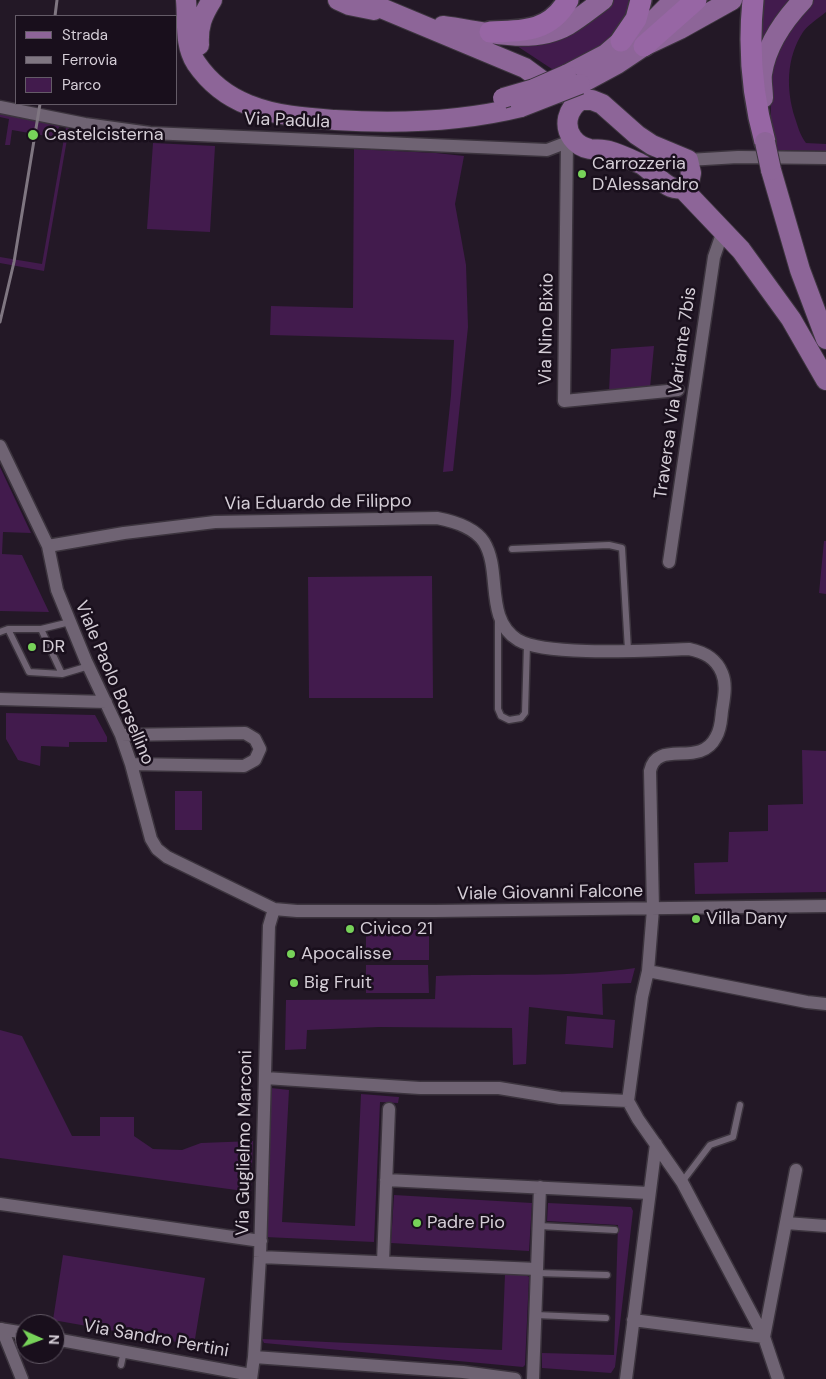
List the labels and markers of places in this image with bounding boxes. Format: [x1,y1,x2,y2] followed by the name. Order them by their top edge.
[44,124,163,146] place label: Castelcisterna
[26,128,40,142] marker: Castelcisterna
[592,153,699,195] place label: Carrozzeria D'Alessandro
[576,168,588,180] marker: Carrozzeria D'Alessandro
[42,636,65,658] place label: DR
[26,641,38,653] marker: DR
[706,908,787,930] place label: Villa Dany
[690,913,702,925] marker: Villa Dany
[360,918,433,940] place label: Civico 21
[344,923,356,935] marker: Civico 21
[301,943,392,965] place label: Apocalisse
[285,948,297,960] marker: Apocalisse
[304,972,372,994] place label: Big Fruit
[288,977,300,989] marker: Big Fruit
[427,1212,505,1234] place label: Padre Pio
[411,1217,423,1229] marker: Padre Pio

